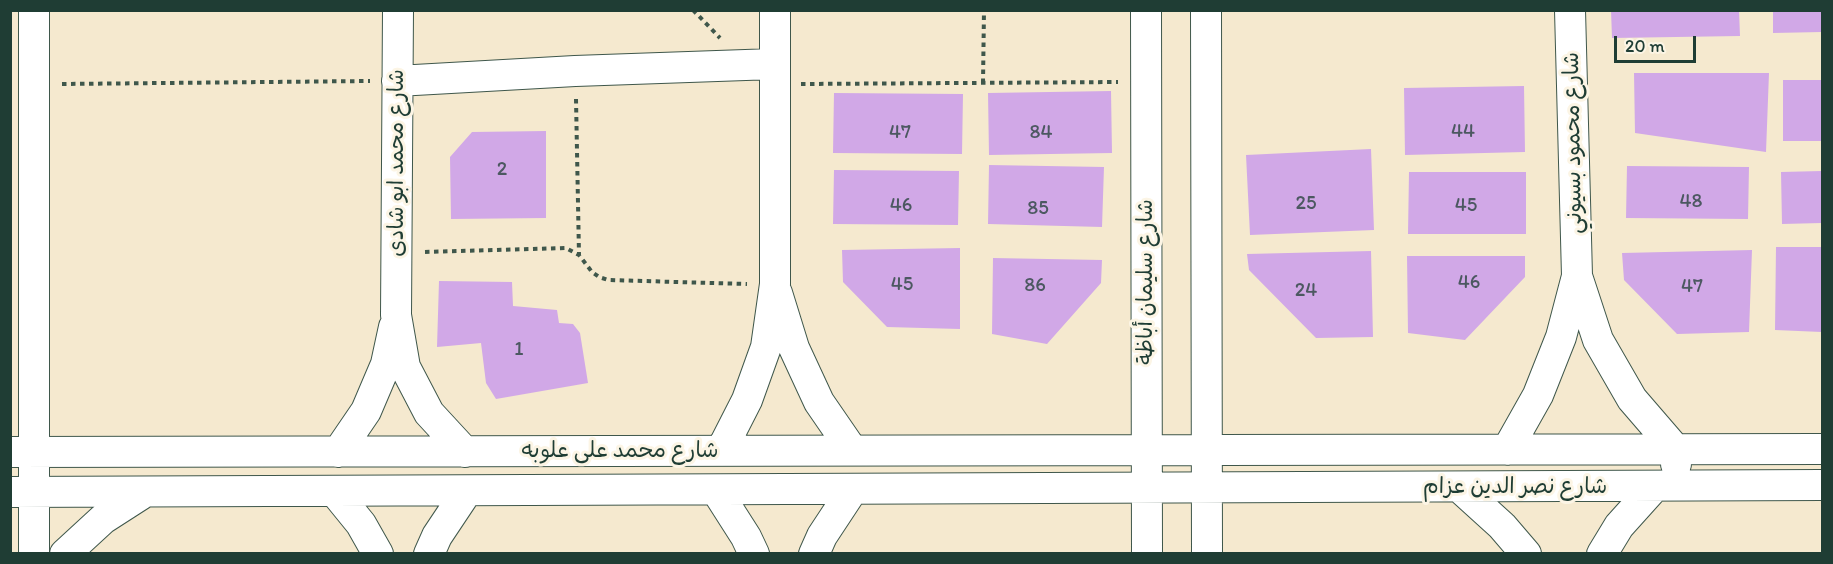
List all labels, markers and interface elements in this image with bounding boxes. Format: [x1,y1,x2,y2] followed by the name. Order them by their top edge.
[1617,24,1700,62] scale bar
[1625,35,1665,57] text: 20 m
[1559,52,1589,234] street label: شارع محمود بسيوني
[384,69,410,257] street label: شارع محمد ابو شادى
[1451,120,1475,144] house number: 44
[889,121,911,145] house number: 47
[1030,121,1052,145] house number: 84
[497,158,507,182] house number: 2
[1680,190,1702,214] house number: 48
[1295,192,1317,216] house number: 25
[890,194,912,218] house number: 46
[1455,194,1477,218] house number: 45
[1027,197,1049,221] house number: 85
[1133,199,1159,365] street label: شارع سليمان أباظة
[1458,271,1480,295] house number: 46
[891,273,913,297] house number: 45
[1024,274,1046,298] house number: 86
[1681,275,1703,299] house number: 47
[1295,279,1317,303] house number: 24
[514,338,524,362] house number: 1
[522,438,718,464] street label: شارع محمد على علوبه
[1423,474,1607,500] street label: شارع نصر الدين عزام

